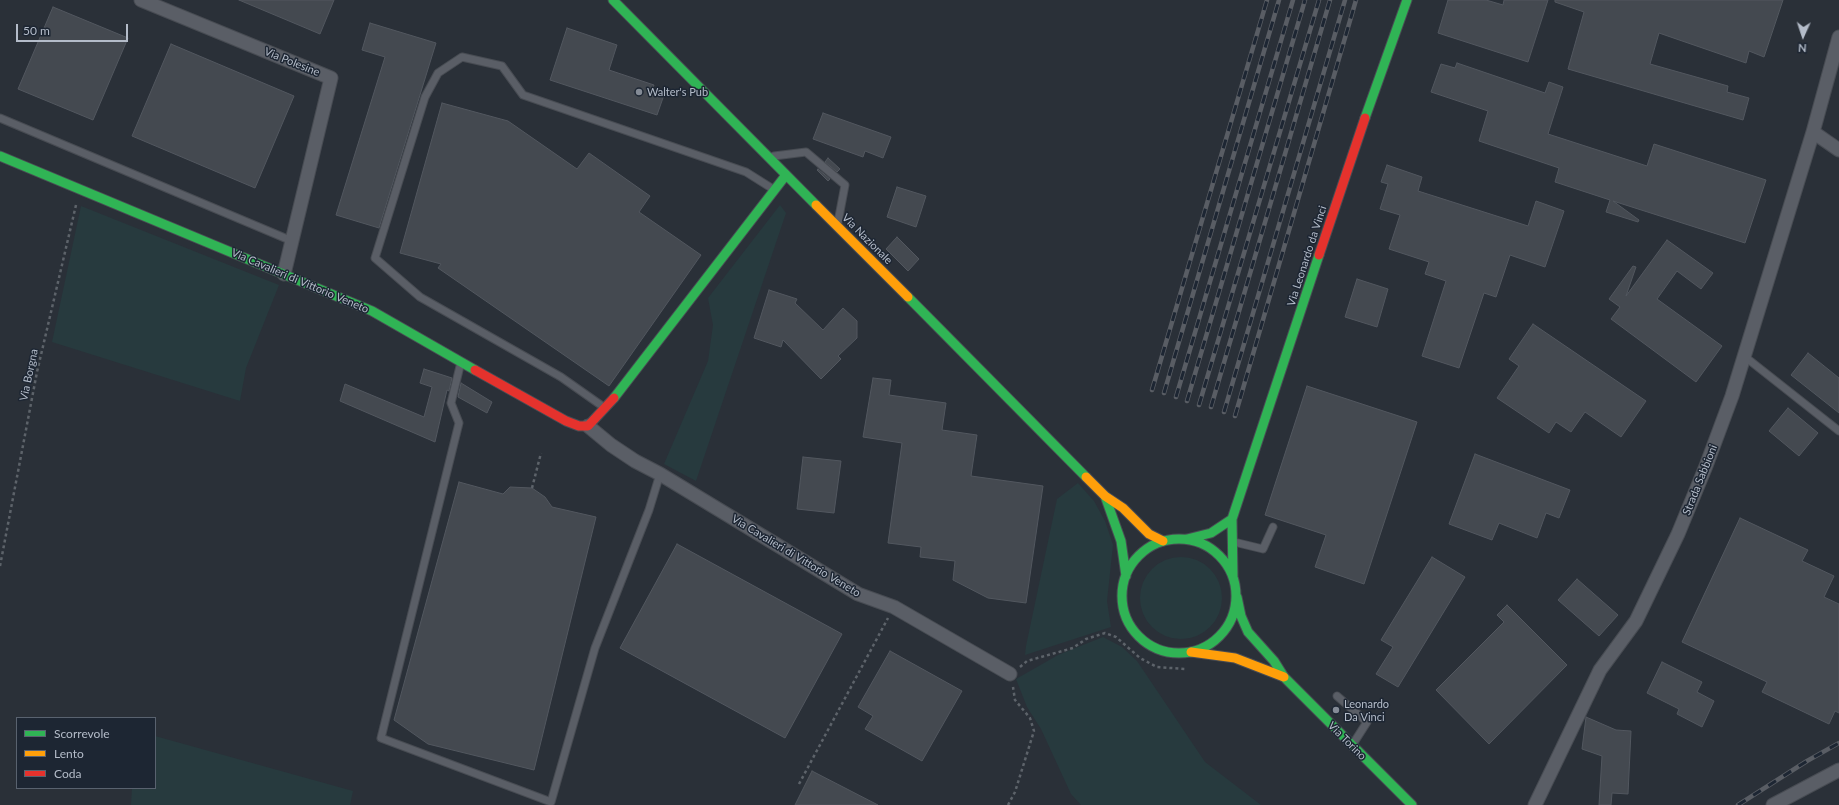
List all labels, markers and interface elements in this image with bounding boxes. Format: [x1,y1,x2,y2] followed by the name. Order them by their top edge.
[18,16,130,42] scale bar
[1783,16,1823,56] north arrow
[23,23,50,38] text: 50 m
[1798,42,1807,55] text: N
[262,45,322,79] street label: Via Polesine
[647,85,708,99] place label: Walter's Pub
[634,87,644,97] marker: Walter's Pub
[1285,204,1329,308] street label: Via Leonardo da Vinci
[839,211,895,267] street label: Via Nazionale
[229,246,371,316] street label: Via Cavalieri di Vittorio Veneto
[17,348,41,402] street label: Via Borgna
[1680,443,1720,517] street label: Strada Sabbioni
[729,512,863,600] street label: Via Cavalieri di Vittorio Veneto
[1344,697,1389,723] place label: Leonardo Da Vinci
[1331,705,1341,715] marker: Leonardo Da Vinci
[16,717,156,789] legend
[1325,719,1369,763] street label: Via Torino
[54,726,110,741] text: Scorrevole
[54,746,84,761] text: Lento
[54,766,81,781] text: Coda

